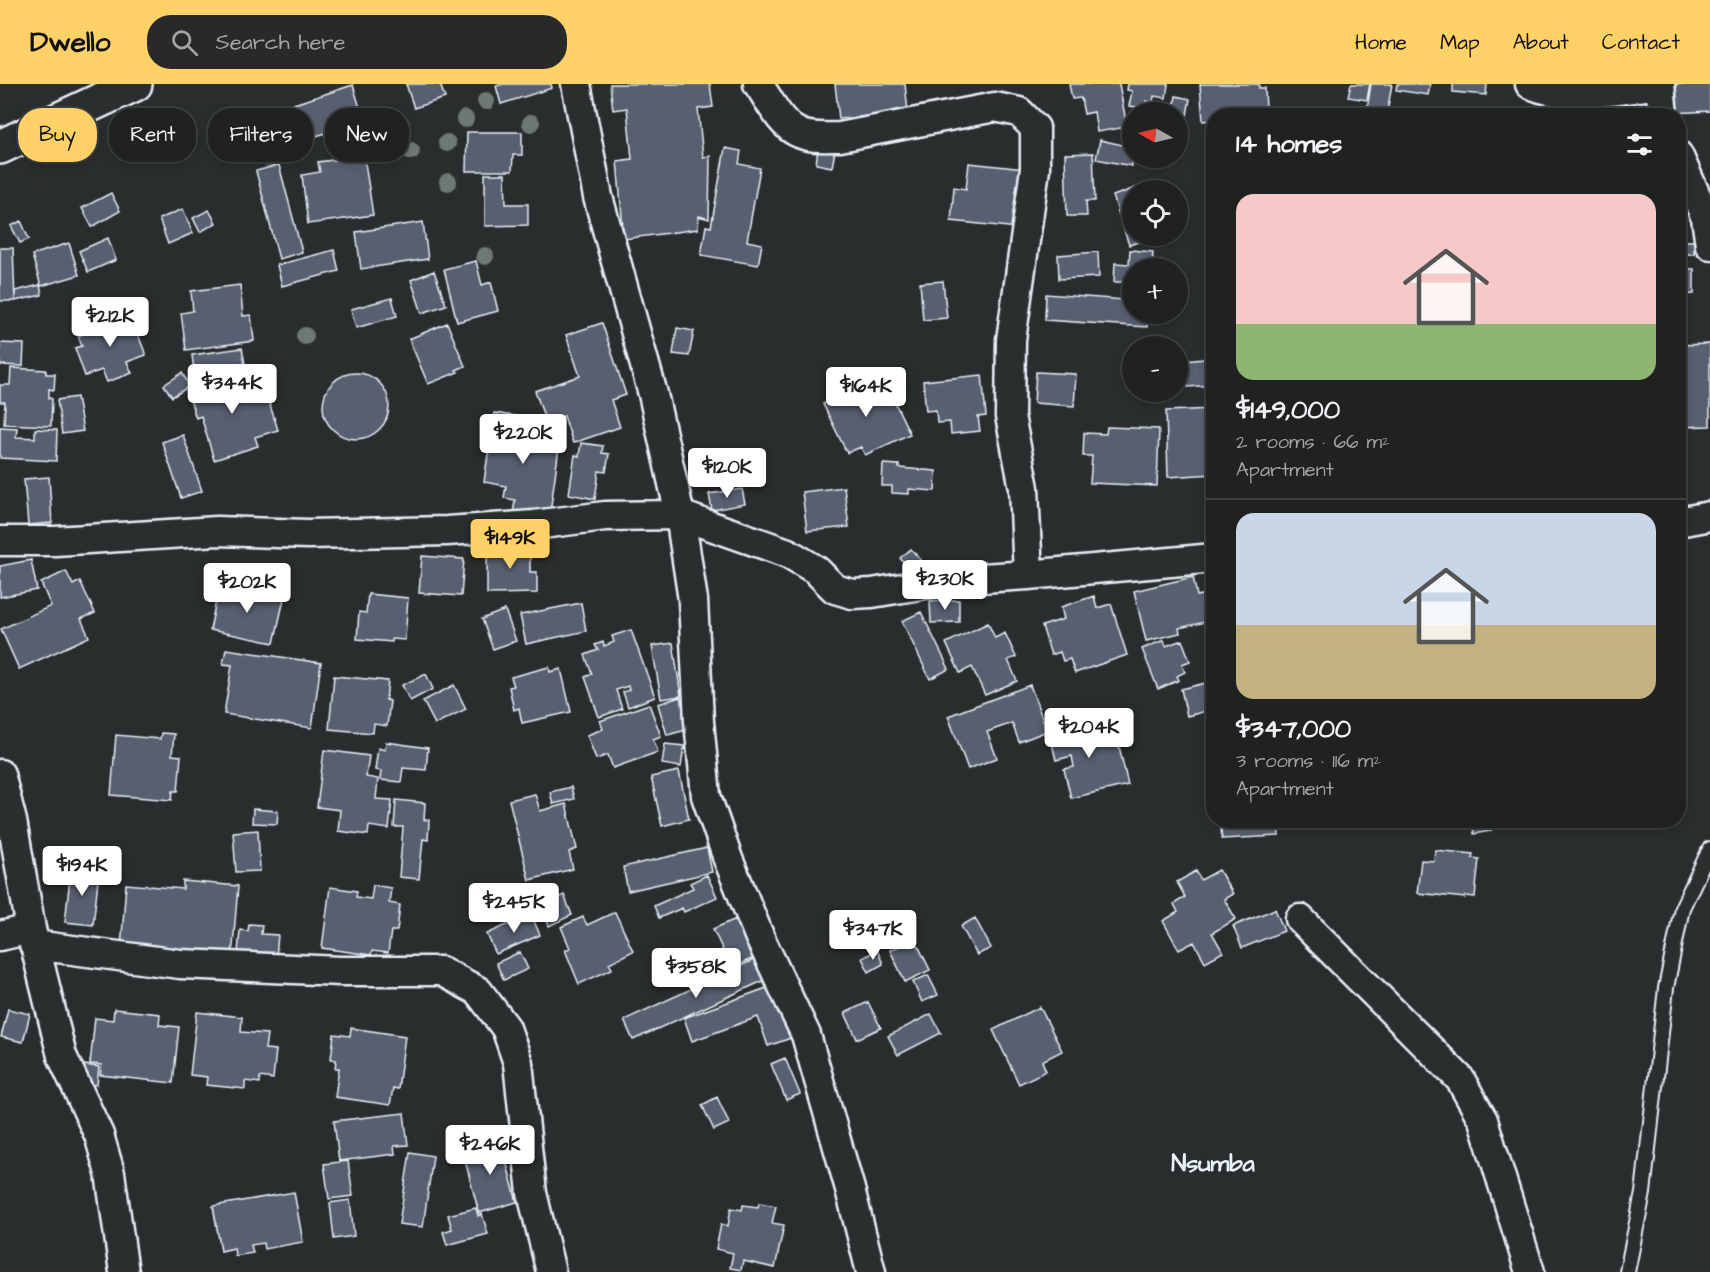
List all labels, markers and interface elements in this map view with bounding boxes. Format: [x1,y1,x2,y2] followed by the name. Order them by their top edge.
[147,15,567,69] search box
[30,23,111,62] text: Dwello
[168,26,201,59] icon: search
[216,27,345,58] text: Search here
[1355,28,1407,57] text: Home
[1440,28,1480,57] text: Map
[1513,28,1569,57] text: About
[1602,28,1680,57] text: Contact
[1122,102,1188,168] north arrow
[1122,102,1188,402] map controls
[18,108,97,162] chip: Buy
[109,108,196,162] chip: Rent
[208,108,313,162] chip: Filters
[325,108,409,162] chip: New
[1236,126,1342,162] text: 14 homes
[1623,128,1656,161] icon: filters
[1122,180,1188,246] button: locate
[1392,233,1500,341] icon: home
[1122,258,1188,324] button: +
[68,297,152,348] pin: $212K
[86,302,134,330] text: $212K
[1122,336,1188,402] button: −
[190,364,274,415] pin: $344K
[824,367,908,418] pin: $164K
[202,369,262,397] text: $344K
[840,372,892,400] text: $164K
[1236,392,1340,428] text: $149,000
[481,414,565,465] pin: $220K
[494,419,552,447] text: $220K
[1236,428,1390,456] text: 2 rooms · 66 m²
[685,448,769,499] pin: $120K
[702,453,752,481] text: $120K
[1236,456,1334,484] text: Apartment
[468,519,552,570] pin: $149K
[485,524,535,552] text: $149K
[1392,552,1500,660] icon: home
[903,560,987,611] pin: $230K
[205,563,289,614] pin: $202K
[916,565,974,593] text: $230K
[218,568,276,596] text: $202K
[1047,708,1131,759] pin: $204K
[1236,711,1351,747] text: $347,000
[1059,713,1119,741] text: $204K
[1236,747,1381,775] text: 3 rooms · 116 m²
[1236,775,1334,803] text: Apartment
[40,846,124,897] pin: $194K
[57,851,107,879] text: $194K
[472,883,556,934] pin: $245K
[483,888,545,916] text: $245K
[831,910,915,961] pin: $347K
[843,915,903,943] text: $347K
[654,948,738,999] pin: $358K
[666,953,726,981] text: $358K
[448,1125,532,1176] pin: $246K
[460,1130,520,1158] text: $246K
[1171,1147,1256,1181] district label: Nsumba

